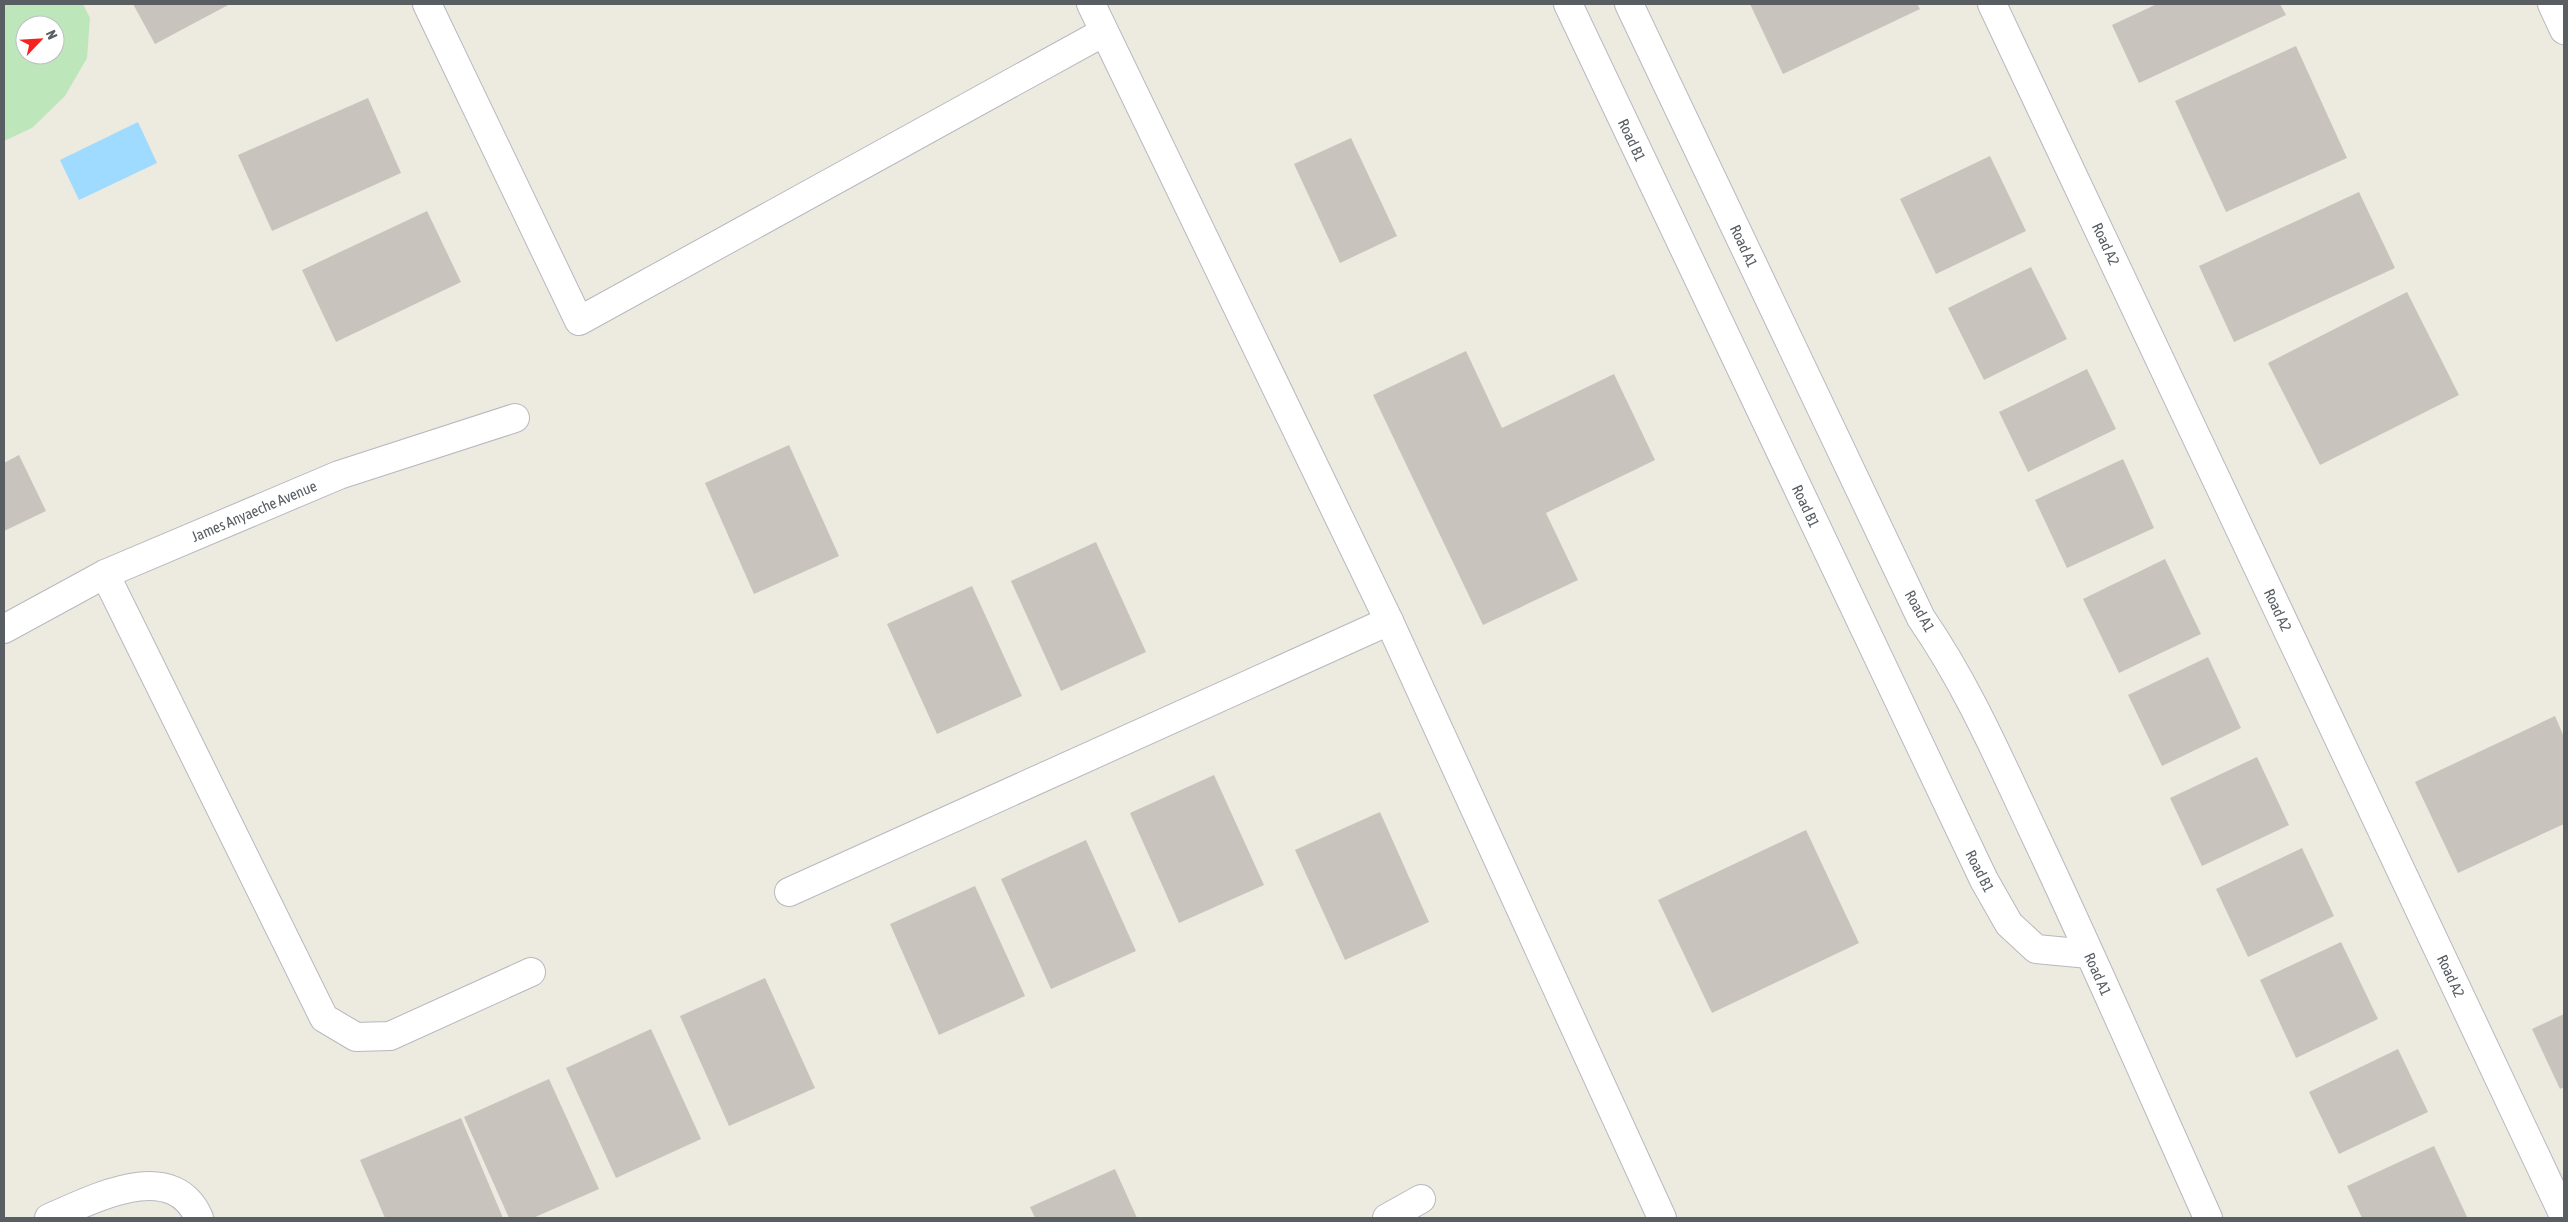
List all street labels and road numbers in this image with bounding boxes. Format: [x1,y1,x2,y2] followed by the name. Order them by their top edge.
[1615,116,1649,164] street label: Road B1
[2089,220,2123,268] street label: Road A2
[1727,222,1761,270] street label: Road A1
[189,477,319,545] street label: James Anyaeche Avenue
[1789,482,1823,530] street label: Road B1
[2261,586,2295,634] street label: Road A2
[1902,587,1938,635] street label: Road A1
[1962,847,1998,895] street label: Road B1
[2081,950,2115,998] street label: Road A1
[2434,952,2468,1000] street label: Road A2

